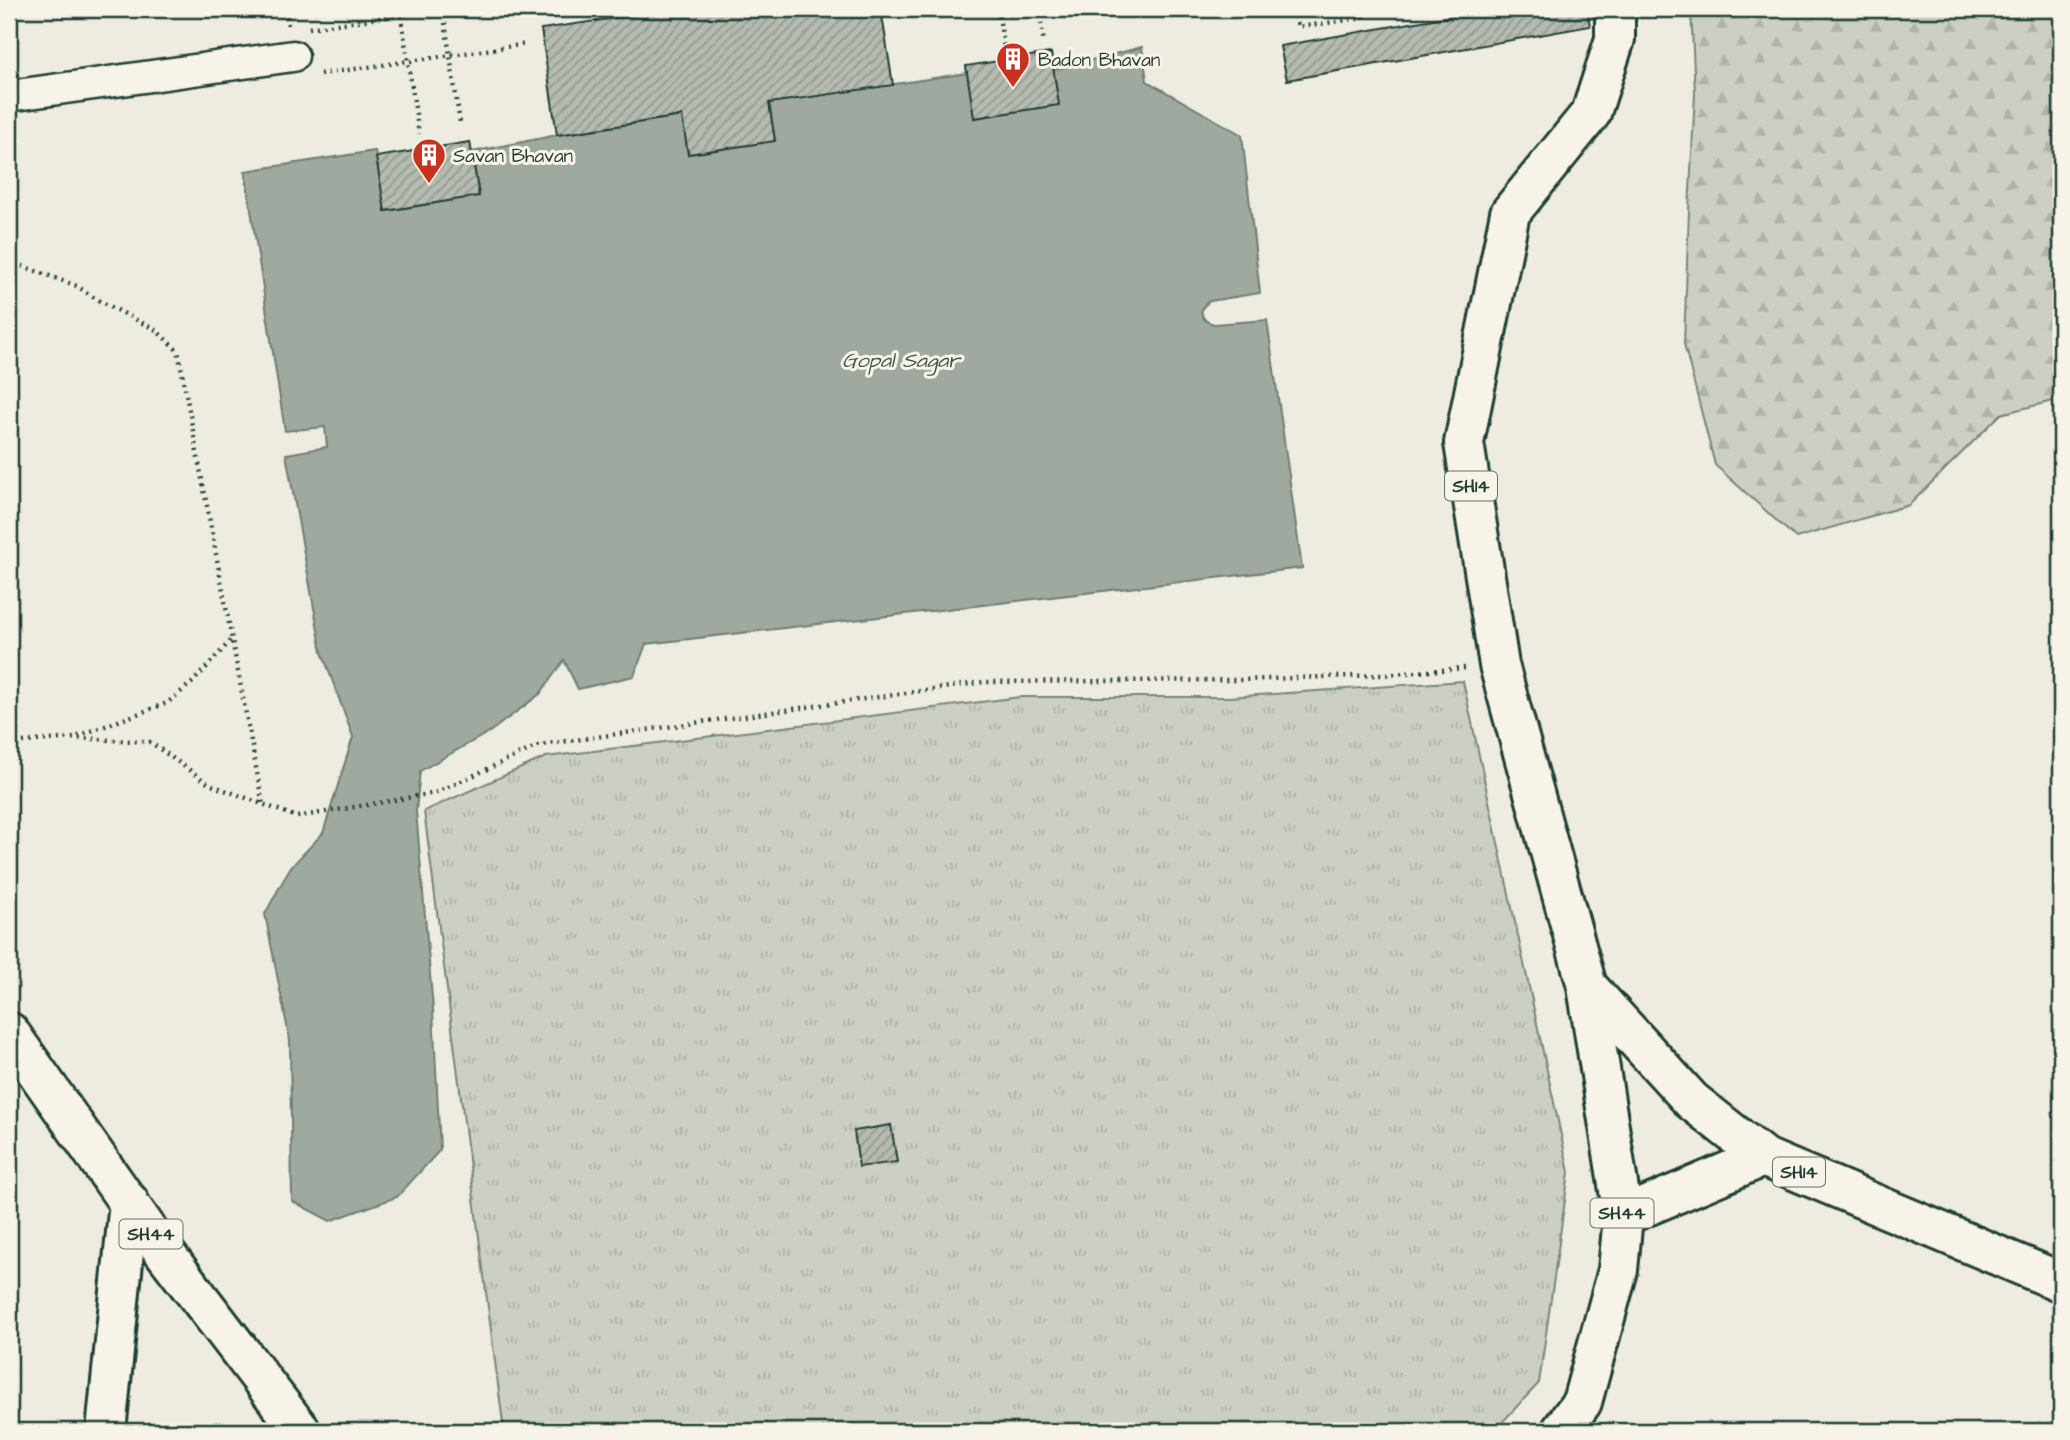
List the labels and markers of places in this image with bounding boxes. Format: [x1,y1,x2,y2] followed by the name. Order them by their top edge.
[994,40,1032,89] building icon: Badon Bhavan
[1038,47,1160,74] place label: Badon Bhavan
[410,136,448,185] building icon: Savan Bhavan
[453,143,573,170] place label: Savan Bhavan

